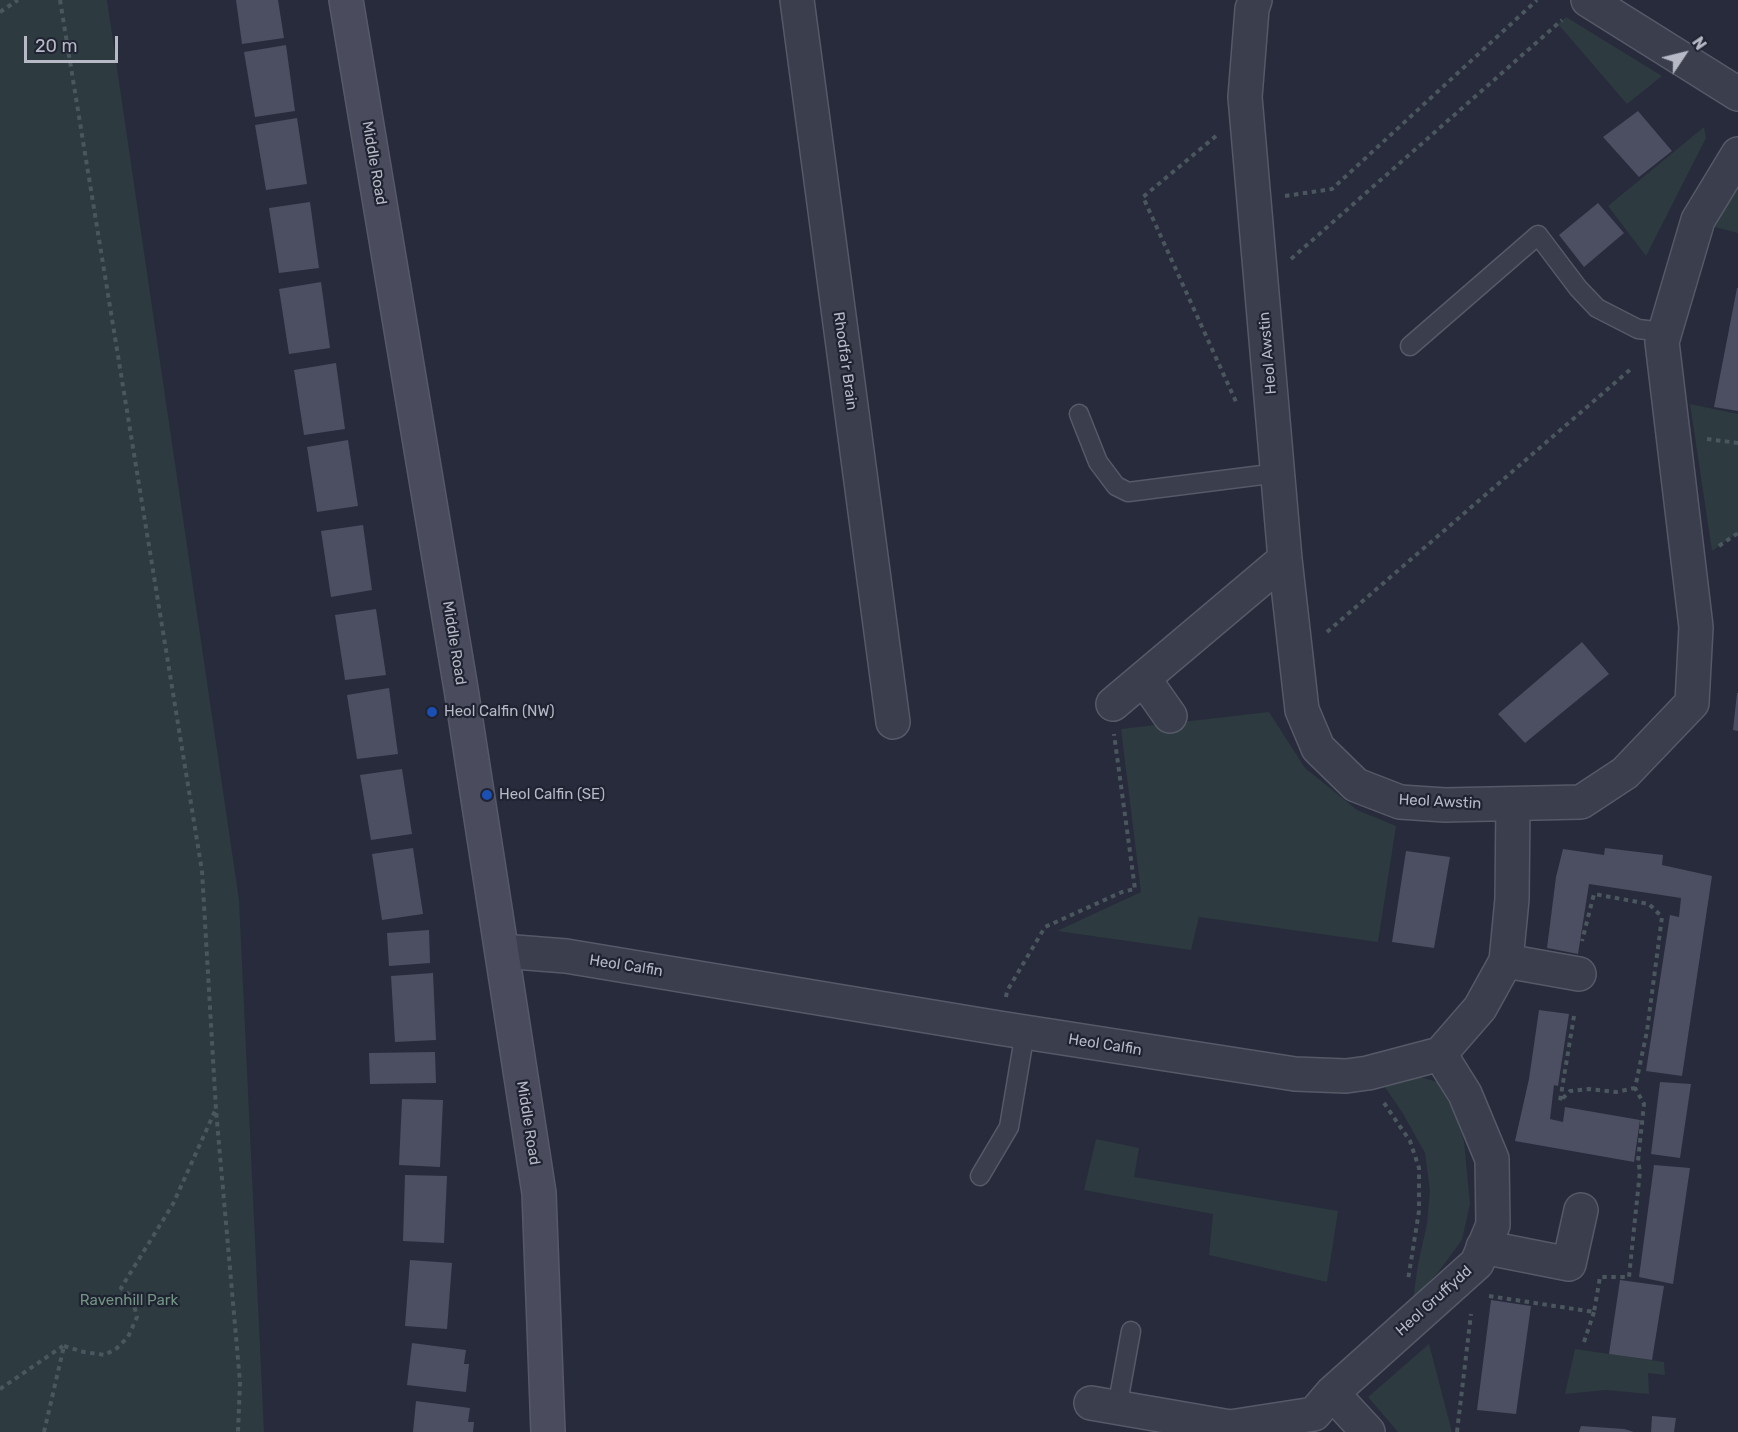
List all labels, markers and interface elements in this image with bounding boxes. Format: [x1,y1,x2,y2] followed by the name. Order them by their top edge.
[27,24,122,62] scale bar
[1654,24,1714,84] north arrow
[1688,33,1710,54] text: N
[35,35,77,57] text: 20 m
[358,120,390,206] street label: Middle Road
[829,311,861,411] street label: Rhodfa'r Brain
[1255,311,1281,395] street label: Heol Awstin
[438,600,470,686] street label: Middle Road
[444,703,555,721] place label: Heol Calfin (NW)
[425,705,439,719] marker: Heol Calfin (NW)
[499,786,605,804] place label: Heol Calfin (SE)
[480,788,494,802] marker: Heol Calfin (SE)
[1398,791,1482,813] street label: Heol Awstin
[588,951,664,981] street label: Heol Calfin
[1067,1030,1143,1060] street label: Heol Calfin
[512,1080,544,1166] street label: Middle Road
[1392,1262,1476,1340] street label: Heol Gruffydd
[80,1292,178,1310] park label: Ravenhill Park

